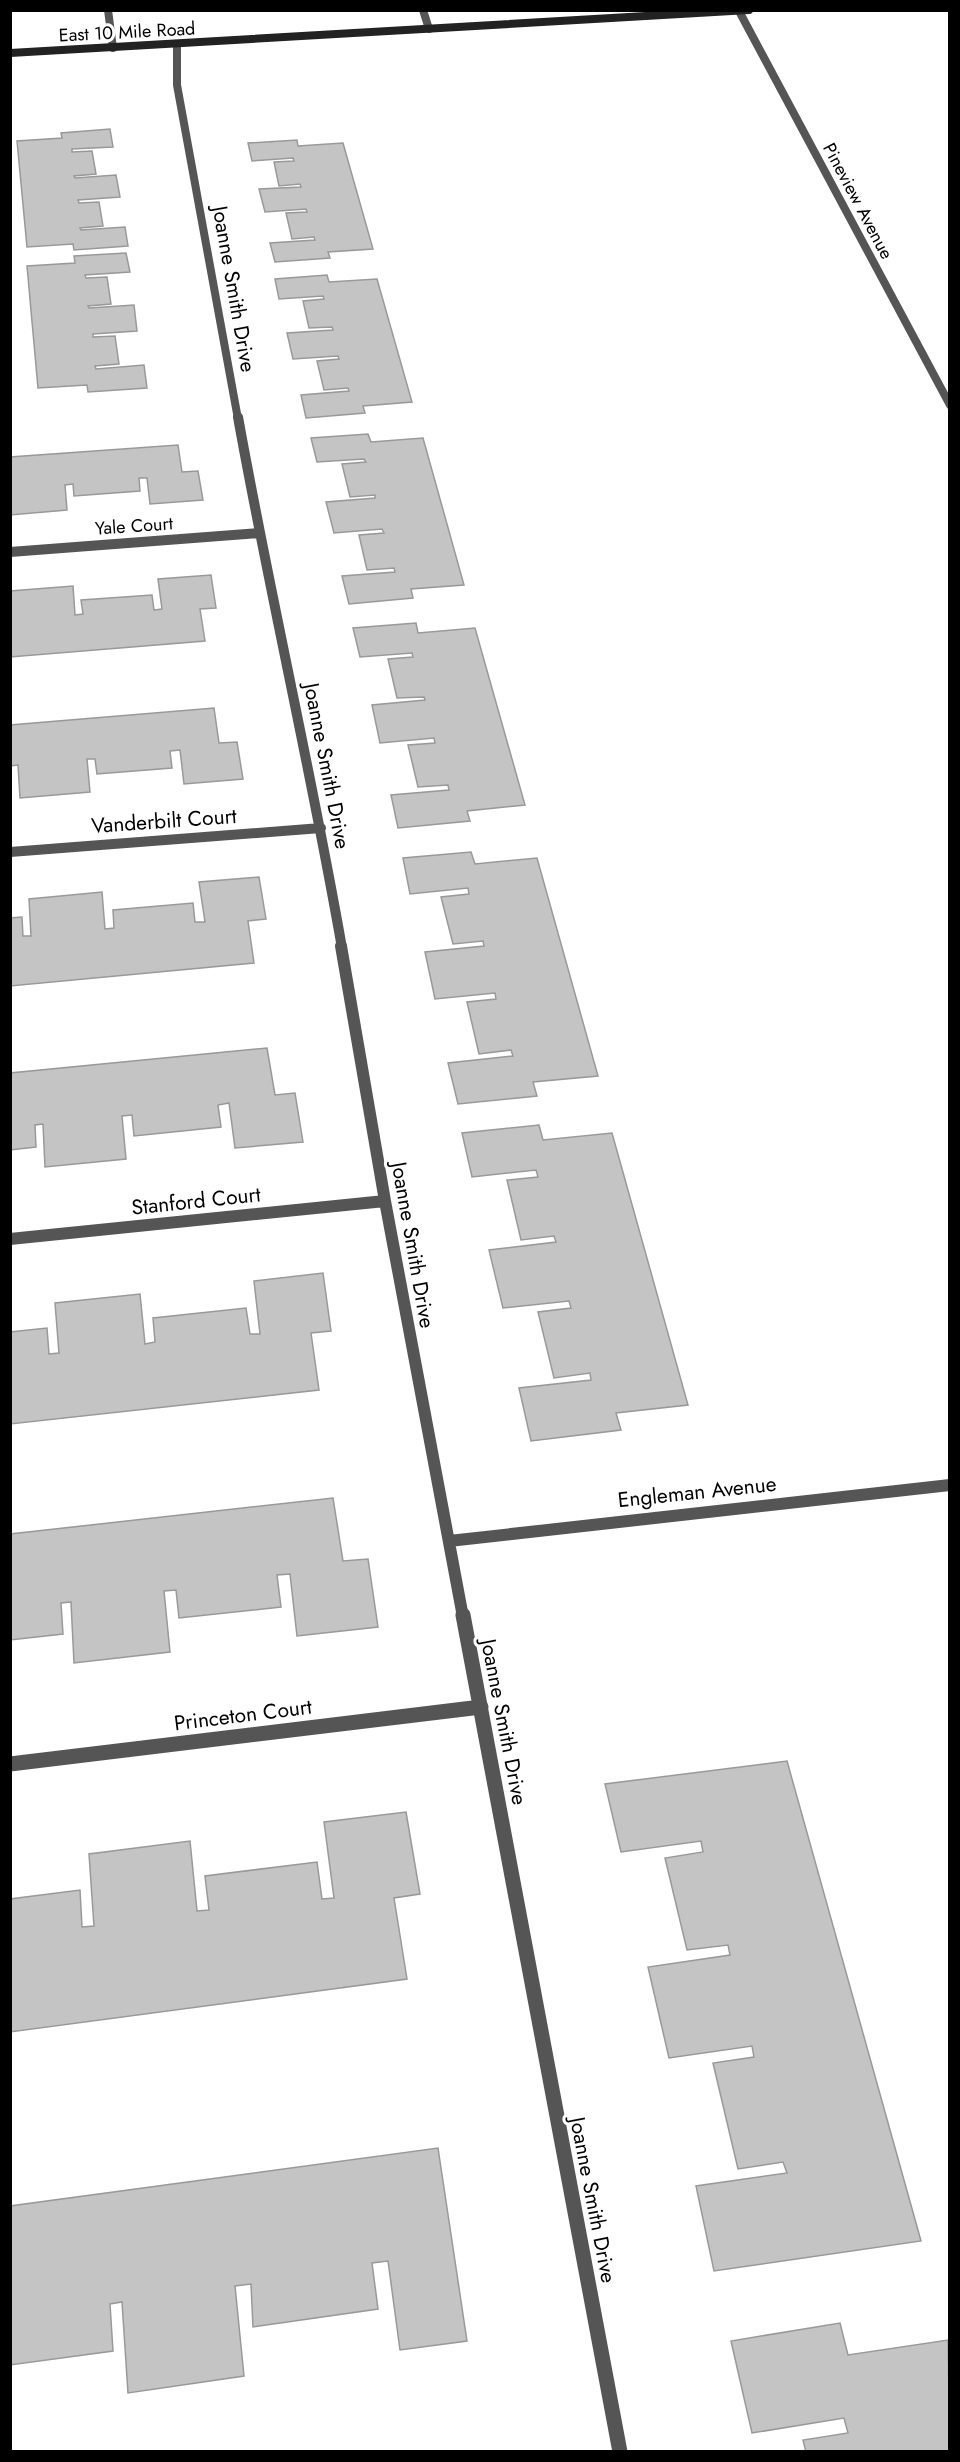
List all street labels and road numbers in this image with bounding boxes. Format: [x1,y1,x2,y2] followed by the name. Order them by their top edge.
[58,15,196,49] street label: East 10 Mile Road
[816,138,900,264] street label: Pineview Avenue
[204,201,263,375] street label: Joanne Smith Drive
[94,510,174,542] street label: Yale Court
[296,678,358,852] street label: Joanne Smith Drive
[90,801,238,841] street label: Vanderbilt Court
[383,1157,442,1331] street label: Joanne Smith Drive
[130,1179,262,1223] street label: Stanford Court
[616,1469,778,1515] street label: Engleman Avenue
[473,1634,535,1808] street label: Joanne Smith Drive
[172,1692,314,1738] street label: Princeton Court
[562,2112,624,2286] street label: Joanne Smith Drive

